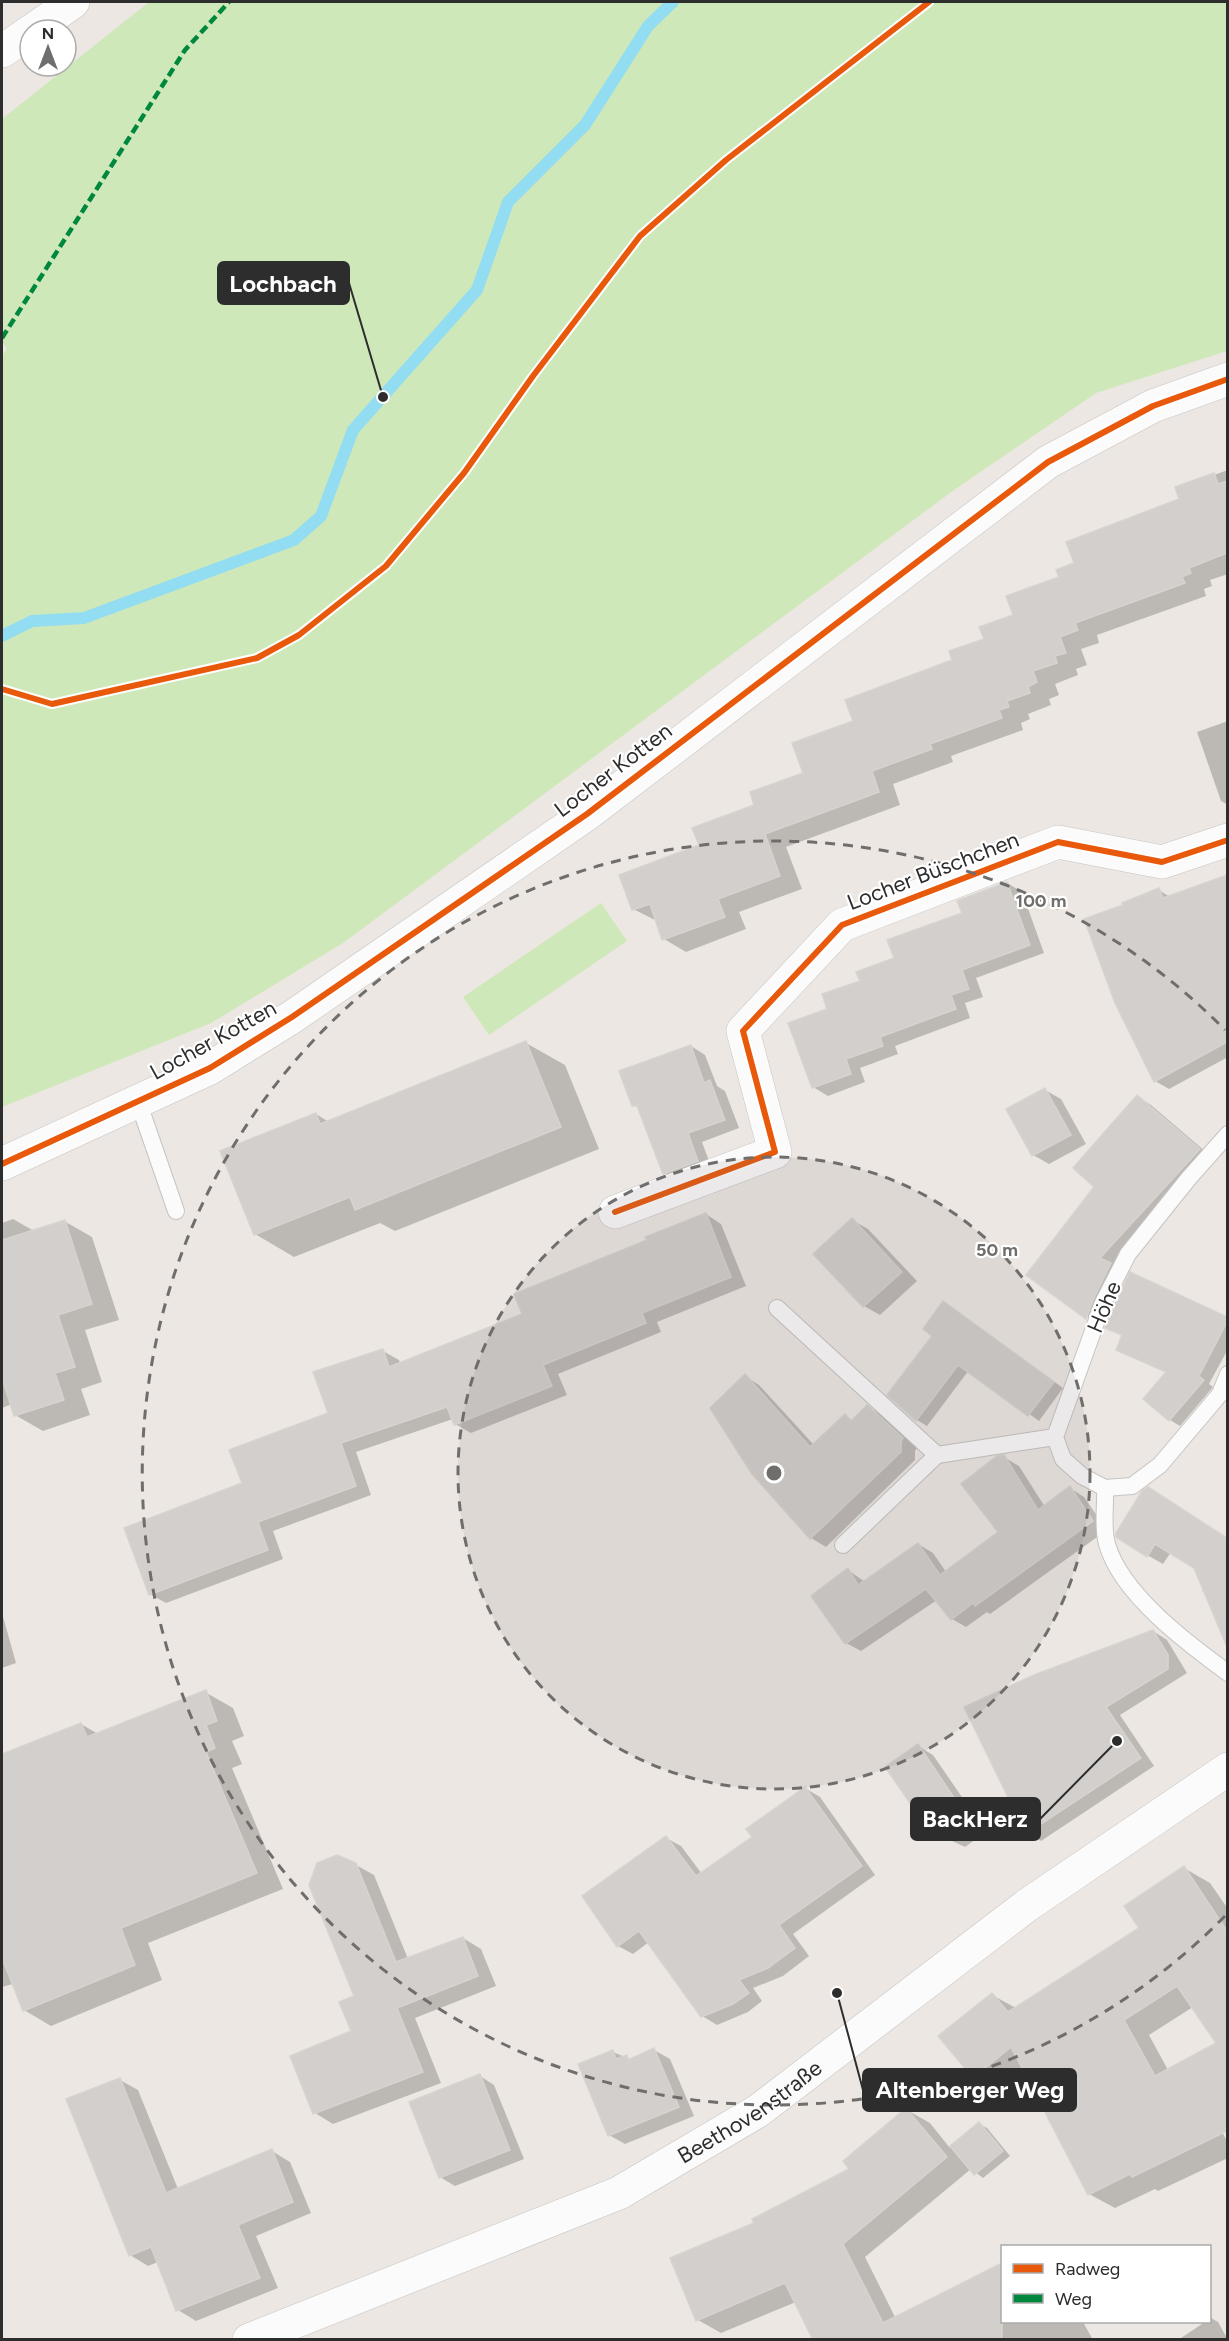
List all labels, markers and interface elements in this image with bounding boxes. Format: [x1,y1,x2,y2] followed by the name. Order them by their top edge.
[18,18,78,78] north arrow
[42,24,54,43] text: N
[218,262,349,304] callout: Lochbach
[229,269,337,298] text: Lochbach
[549,717,677,823] street label: Locher Kotten
[843,826,1023,916] street label: Locher Büschchen
[1016,890,1066,912] text: 100 m
[145,994,281,1086] street label: Locher Kotten
[976,1239,1018,1261] text: 50 m
[1081,1277,1127,1337] street label: Höhe
[764,1463,784,1483] centre of rings
[911,1798,1040,1840] callout: BackHerz
[922,1804,1028,1833] text: BackHerz
[672,2054,827,2169] street label: Beethovenstraße
[863,2069,1076,2111] callout: Altenberger Weg
[876,2075,1064,2104] text: Altenberger Weg
[1001,2245,1211,2323] legend
[1055,2258,1120,2280] text: Radweg
[1055,2288,1092,2310] text: Weg

